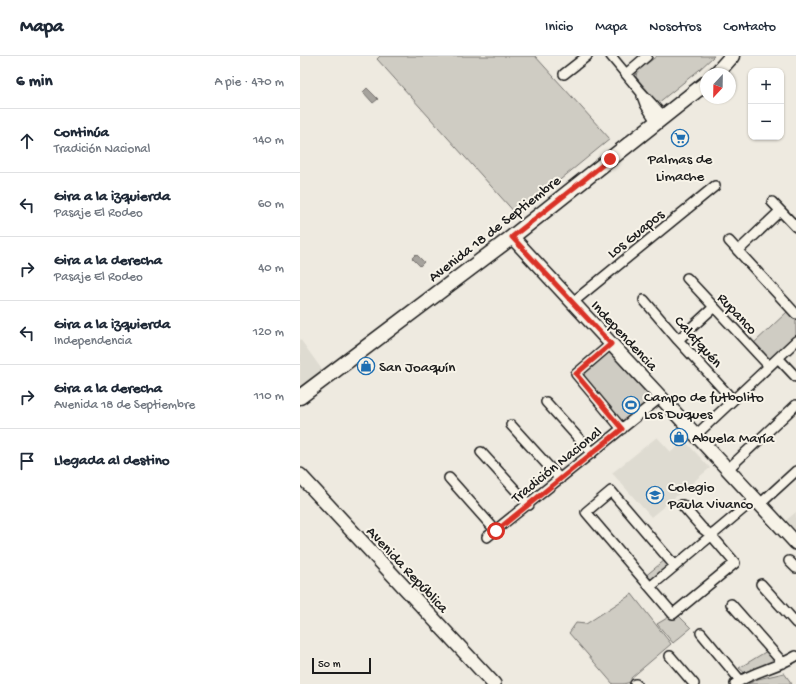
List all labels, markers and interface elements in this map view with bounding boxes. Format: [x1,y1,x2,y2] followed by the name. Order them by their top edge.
[20,16,64,39] text: Mapa
[545,19,573,36] text: Inicio
[595,19,627,36] text: Mapa
[649,19,701,36] text: Nosotros
[723,19,776,36] text: Contacto
[700,68,736,104] north arrow
[748,68,784,140] map controls
[748,68,784,104] button: +
[16,72,52,92] text: 6 min
[214,75,284,90] text: A pie · 470 m
[748,104,784,140] button: −
[54,124,109,142] text: Continúa
[670,128,690,148] supermarket icon: Palmas de Limache
[16,130,38,152] icon: ahead
[253,133,284,148] text: 140 m
[54,142,150,157] text: Tradición Nacional
[601,150,619,168] route end
[647,151,712,186] place label: Palmas de Limache
[425,172,565,287] street label: Avenida 18 de Septiembre
[54,188,170,206] text: Gira a la izquierda
[16,194,38,216] icon: left
[258,197,284,212] text: 60 m
[54,206,143,221] text: Pasaje El Rodeo
[604,206,669,263] street label: Los Guapos
[54,252,162,270] text: Gira a la derecha
[16,258,38,280] icon: right
[258,261,284,276] text: 40 m
[54,270,143,285] text: Pasaje El Rodeo
[713,290,761,339] street label: Rupanco
[586,297,661,376] street label: Independencia
[670,313,725,372] street label: Calafquén
[54,316,170,334] text: Gira a la izquierda
[16,322,38,344] icon: left
[253,325,284,340] text: 120 m
[54,334,132,349] text: Independencia
[356,356,376,376] shop icon: San Joaquín
[379,359,455,377] place label: San Joaquín
[54,380,162,398] text: Gira a la derecha
[16,386,38,408] icon: right
[254,389,284,404] text: 110 m
[644,389,764,424] place label: Campo de futbolito Los Duques
[621,395,641,415] sports icon: Campo de futbolito Los Duques
[54,398,195,413] text: Avenida 18 de Septiembre
[508,424,606,508] street label: Tradición Nacional
[669,427,689,447] shop icon: Abuela María
[692,430,775,448] place label: Abuela María
[16,450,38,472] icon: arrive
[54,452,170,470] text: Llegada al destino
[667,479,754,514] place label: Colegio Paula Vivanco
[645,485,665,505] school or university icon: Colegio Paula Vivanco
[487,522,505,540] route start
[362,523,452,618] street label: Avenida República
[312,656,371,675] scale bar
[318,659,340,671] text: 50 m

